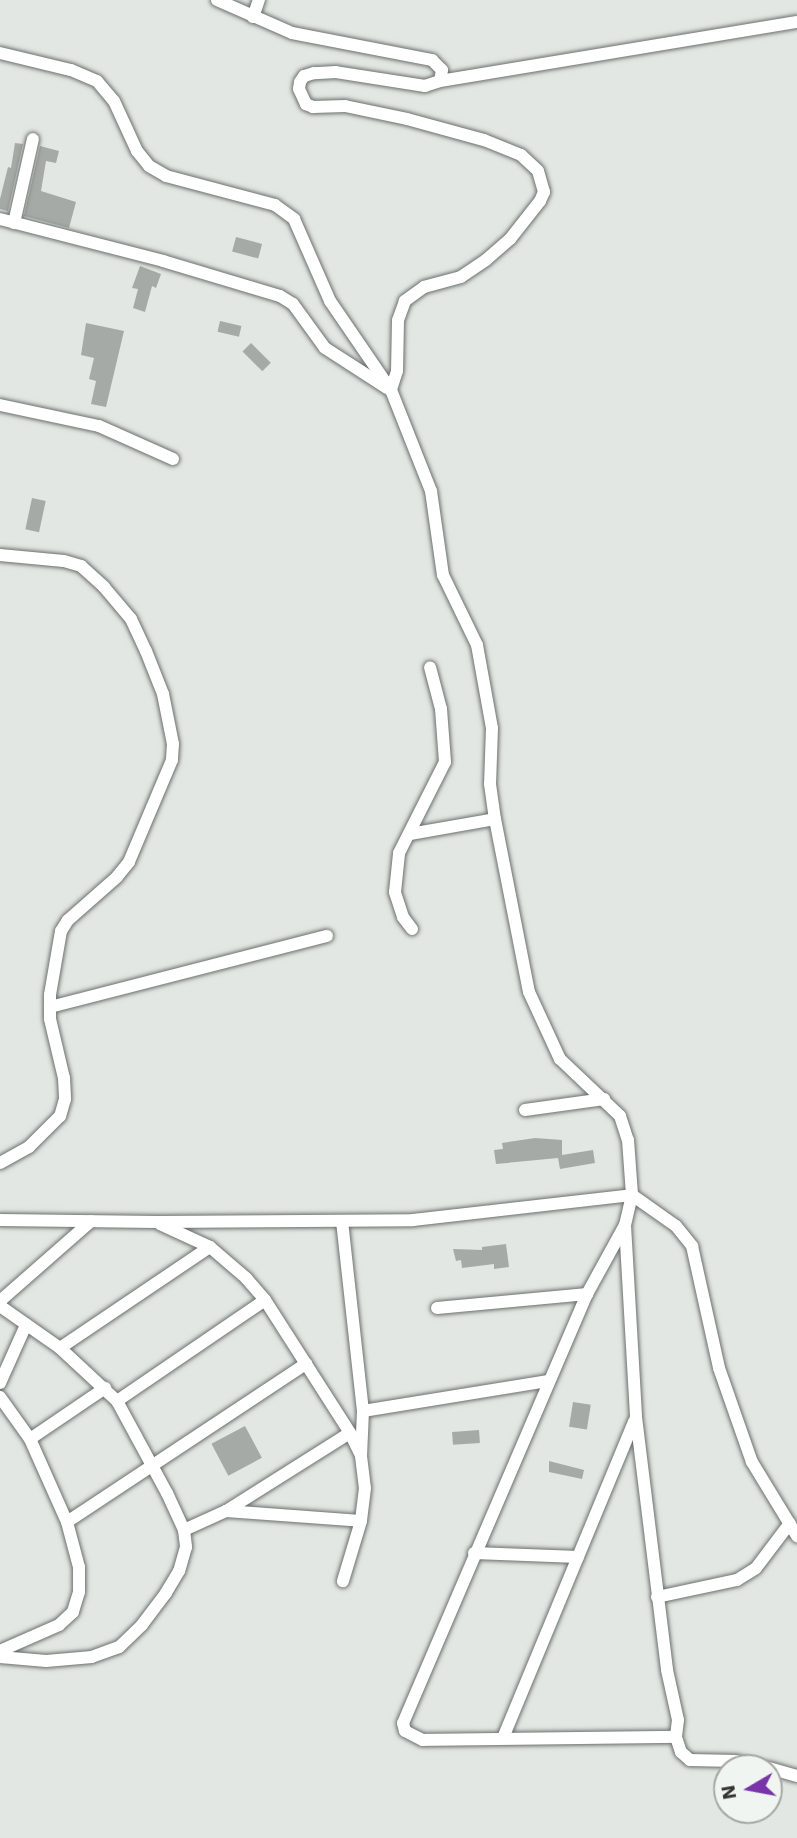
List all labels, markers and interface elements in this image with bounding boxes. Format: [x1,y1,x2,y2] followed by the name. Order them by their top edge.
[713,1754,783,1824] north arrow
[716,1783,741,1801] text: N

